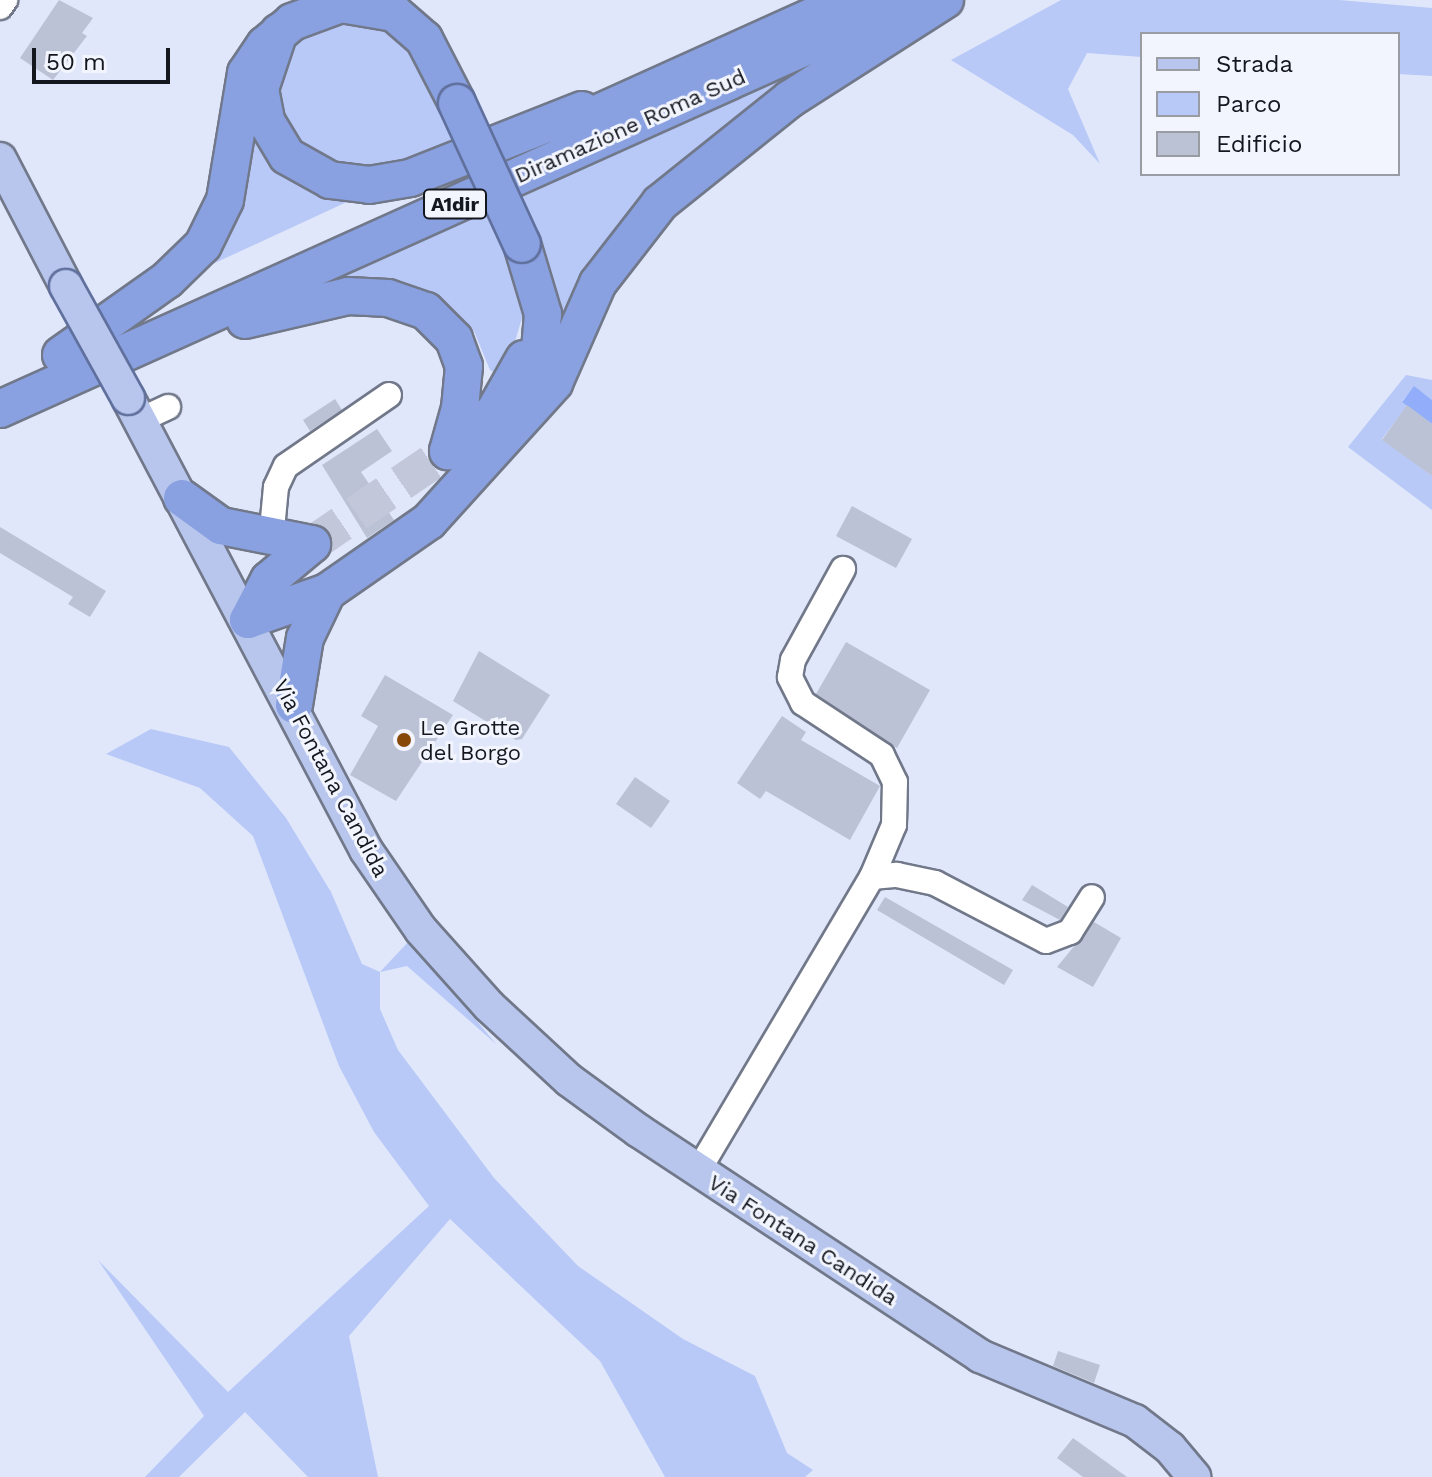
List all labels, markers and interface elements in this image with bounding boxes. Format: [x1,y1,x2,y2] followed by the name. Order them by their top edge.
[36,32,174,82] scale bar
[1140,32,1400,176] legend
[46,48,106,76] text: 50 m
[1216,50,1293,78] text: Strada
[510,63,750,189] street label: Diramazione Roma Sud
[1216,90,1281,118] text: Parco
[1216,130,1302,158] text: Edificio
[423,188,487,220] road number: A1dir
[267,674,395,882] street label: Via Fontana Candida
[420,714,522,766] place label: Le Grotte del Borgo
[395,731,413,749] marker: Le Grotte del Borgo
[703,1169,903,1311] street label: Via Fontana Candida

